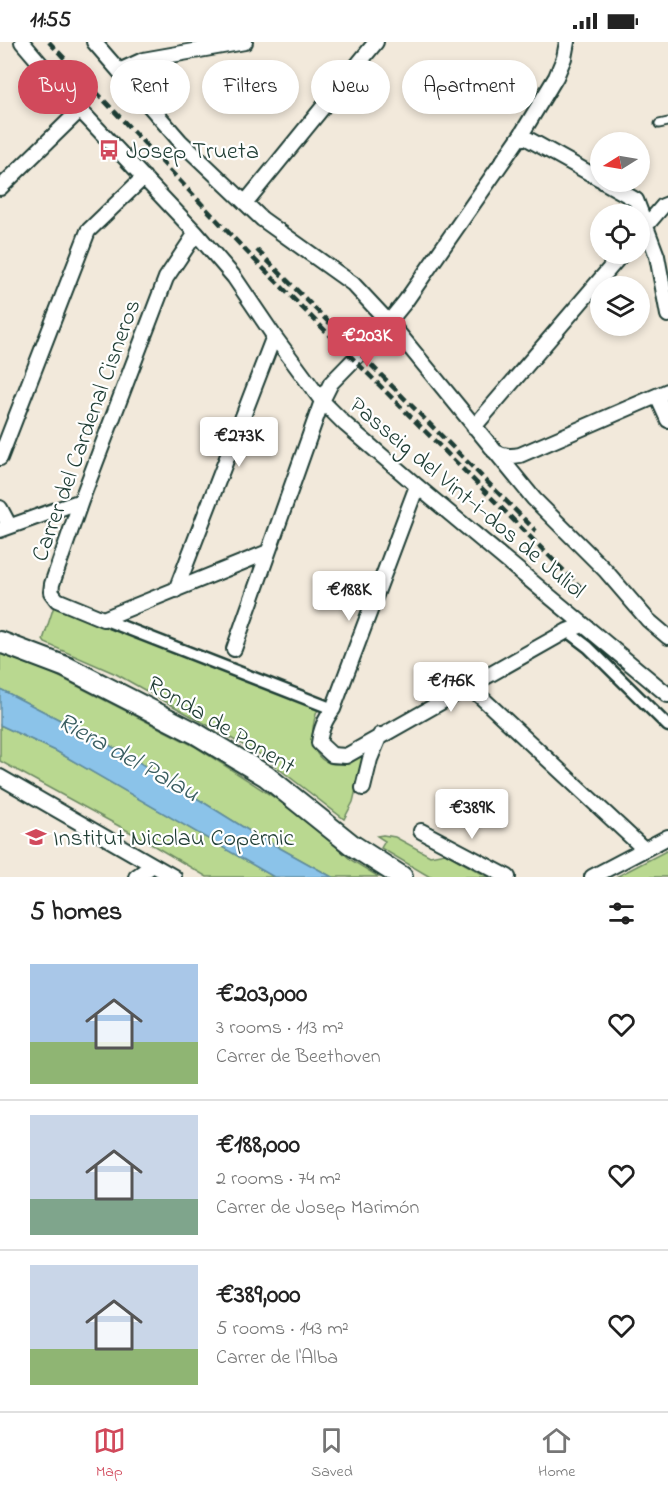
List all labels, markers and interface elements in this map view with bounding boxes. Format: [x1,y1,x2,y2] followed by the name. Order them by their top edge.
[30,5,71,37] text: 11:55
[18,60,98,114] chip: Buy
[110,60,190,114] chip: Rent
[202,60,299,114] chip: Filters
[311,60,390,114] chip: New
[402,60,537,114] chip: Apartment
[590,132,650,192] north arrow
[590,132,650,336] map controls
[126,135,259,170] place label: Josep Trueta
[97,138,121,162] bus stop icon: Josep Trueta
[590,204,650,264] button: locate
[590,276,650,336] button: layers
[24,295,151,567] street label: Carrer del Cardenal Cisneros
[325,317,409,368] pin: €203K
[342,322,392,351] text: €203K
[341,389,592,608] street label: Passeig del Vint-i-dos de Juliol
[197,417,281,468] pin: €273K
[214,422,264,451] text: €273K
[307,571,391,622] pin: €188K
[327,576,372,605] text: €188K
[409,662,493,713] pin: €176K
[427,667,475,696] text: €176K
[140,668,302,784] street label: Ronda de Ponent
[50,704,206,813] water label: Riera del Palau
[430,789,514,840] pin: €389K
[449,794,495,823] text: €389K
[53,822,294,857] place label: Institut Nicolau Copèrnic
[24,825,48,849] school or university icon: Institut Nicolau Copèrnic
[30,894,122,932] text: 5 homes
[605,897,638,930] icon: filters
[216,976,307,1014] text: €203,000
[78,988,150,1060] icon: home
[605,1008,638,1041] icon: heart
[216,1014,344,1043] text: 3 rooms · 113 m²
[216,1043,381,1072] text: Carrer de Beethoven
[216,1127,300,1165] text: €188,000
[78,1139,150,1211] icon: home
[605,1159,638,1192] icon: heart
[216,1165,341,1194] text: 2 rooms · 74 m²
[216,1194,419,1223] text: Carrer de Josep Marimón
[216,1277,301,1315] text: €389,000
[78,1289,150,1361] icon: home
[605,1309,638,1342] icon: heart
[216,1315,349,1344] text: 5 rooms · 143 m²
[216,1344,338,1373] text: Carrer de l'Alba
[93,1424,126,1484] tab: Map
[311,1424,353,1484] tab: Saved
[538,1424,575,1484] tab: Home

